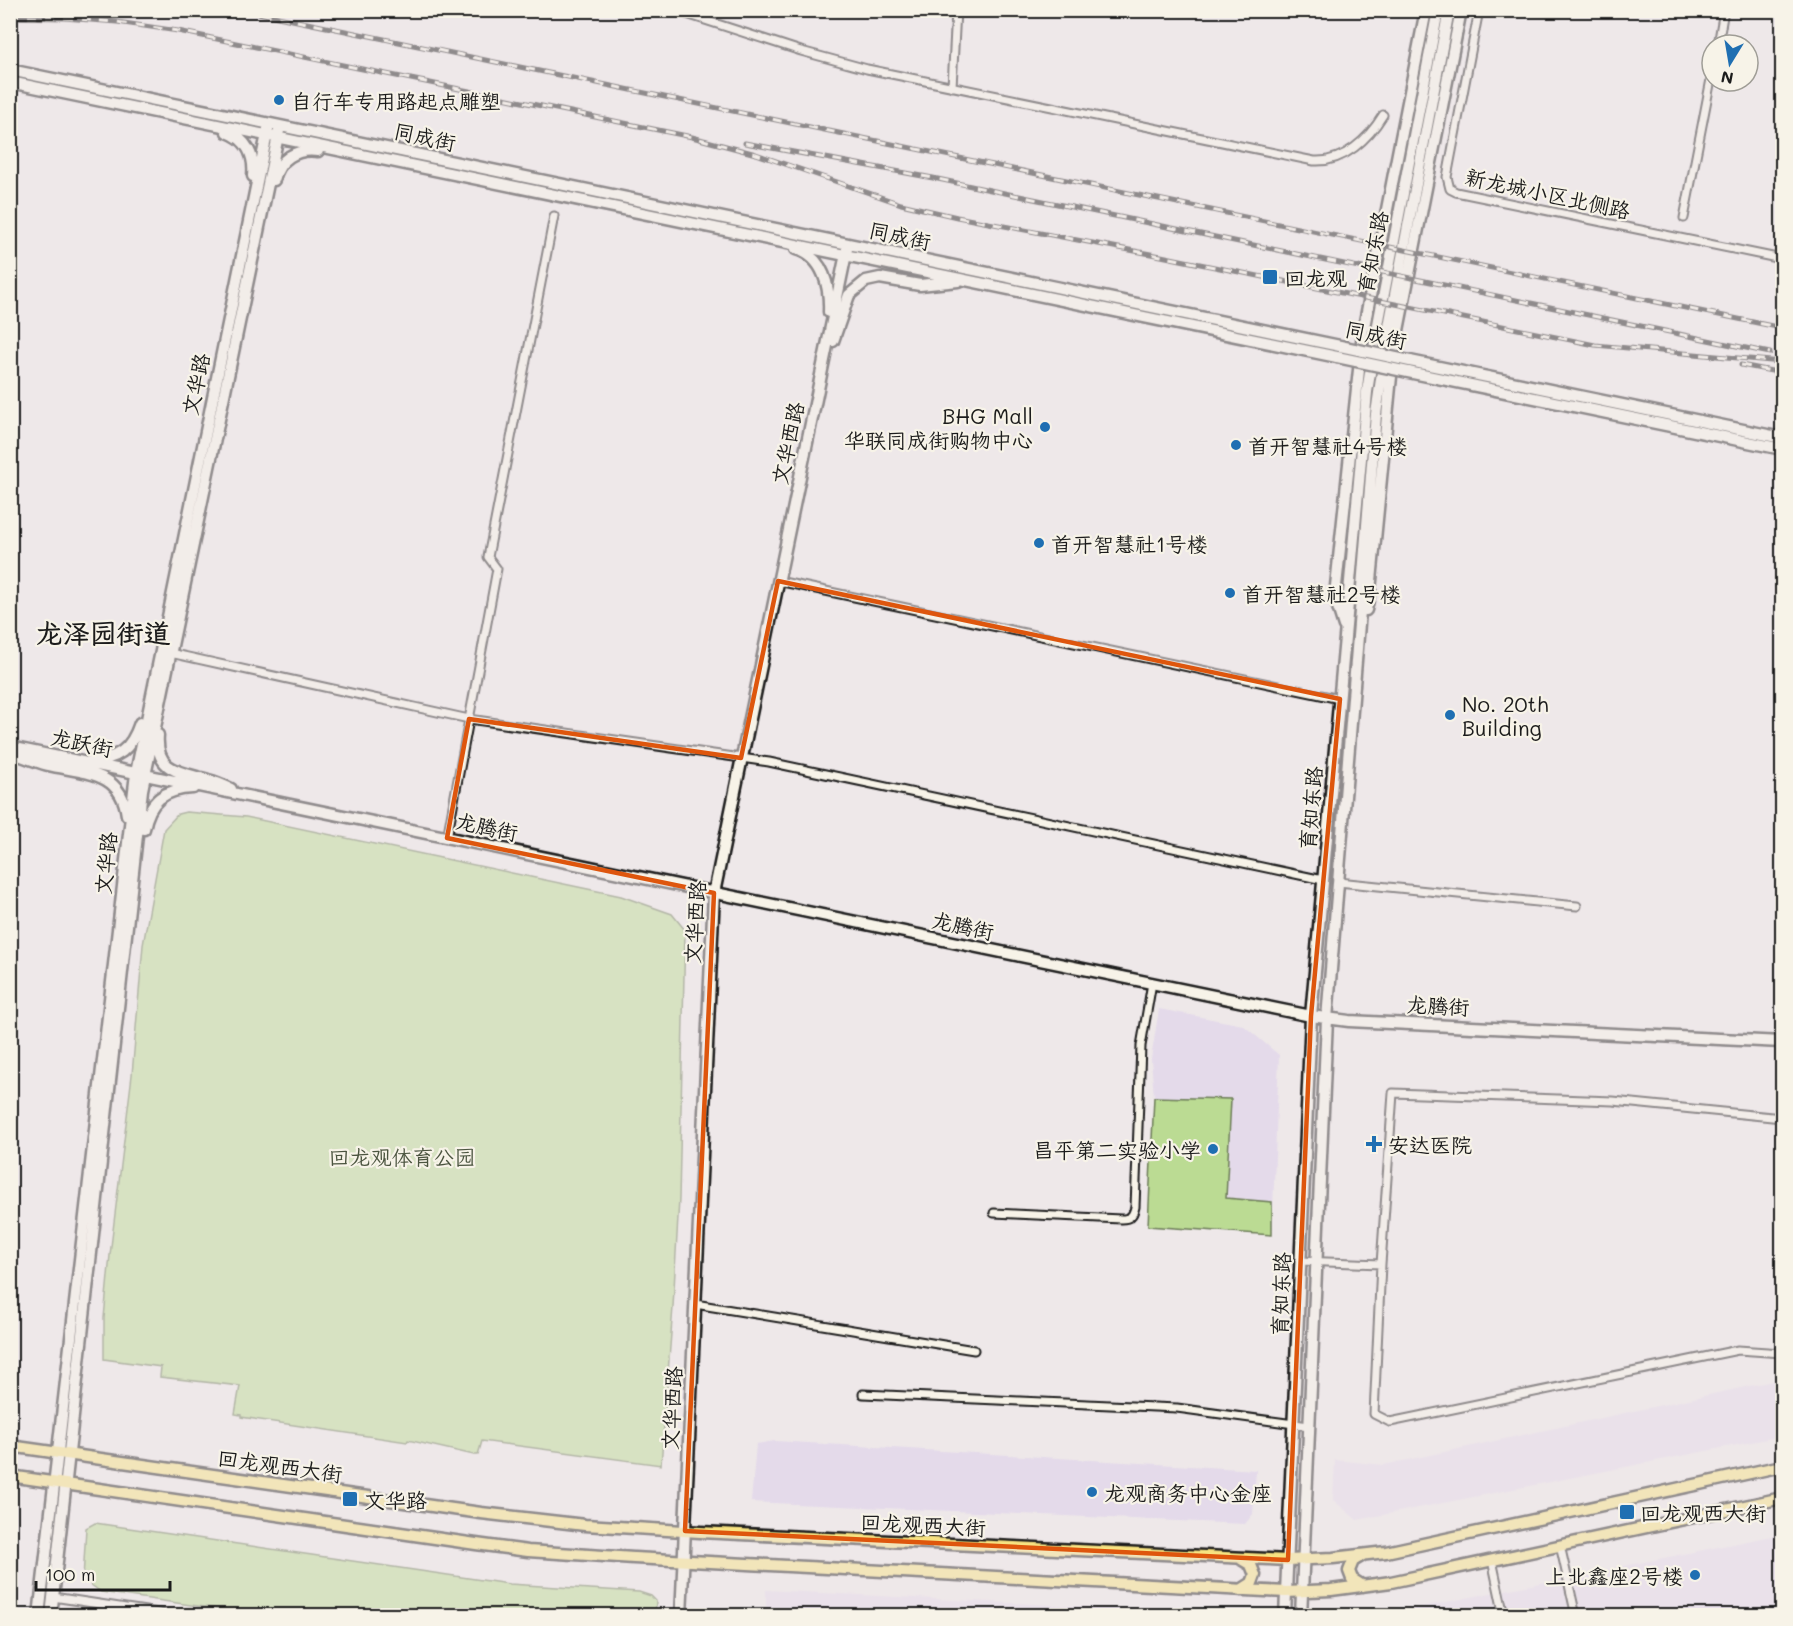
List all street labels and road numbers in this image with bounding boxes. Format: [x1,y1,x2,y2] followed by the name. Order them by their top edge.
[391,116,459,156] street label: 同成街
[1463,162,1633,224] street label: 新龙城小区北侧路
[1351,208,1393,296] street label: 育知东路
[866,215,934,255] street label: 同成街
[1342,314,1410,354] street label: 同成街
[175,350,215,418] street label: 文华路
[765,399,809,487] street label: 文华西路
[48,722,116,762] street label: 龙跃街
[1293,765,1327,851] street label: 育知东路
[453,806,521,846] street label: 龙腾街
[88,830,122,896] street label: 文华路
[678,879,710,965] street label: 文华西路
[929,905,997,945] street label: 龙腾街
[1406,990,1470,1020] street label: 龙腾街
[1265,1252,1295,1336] street label: 育知东路
[655,1365,687,1451] street label: 文华西路
[216,1443,344,1487] street label: 回龙观西大街
[859,1507,987,1541] street label: 回龙观西大街

